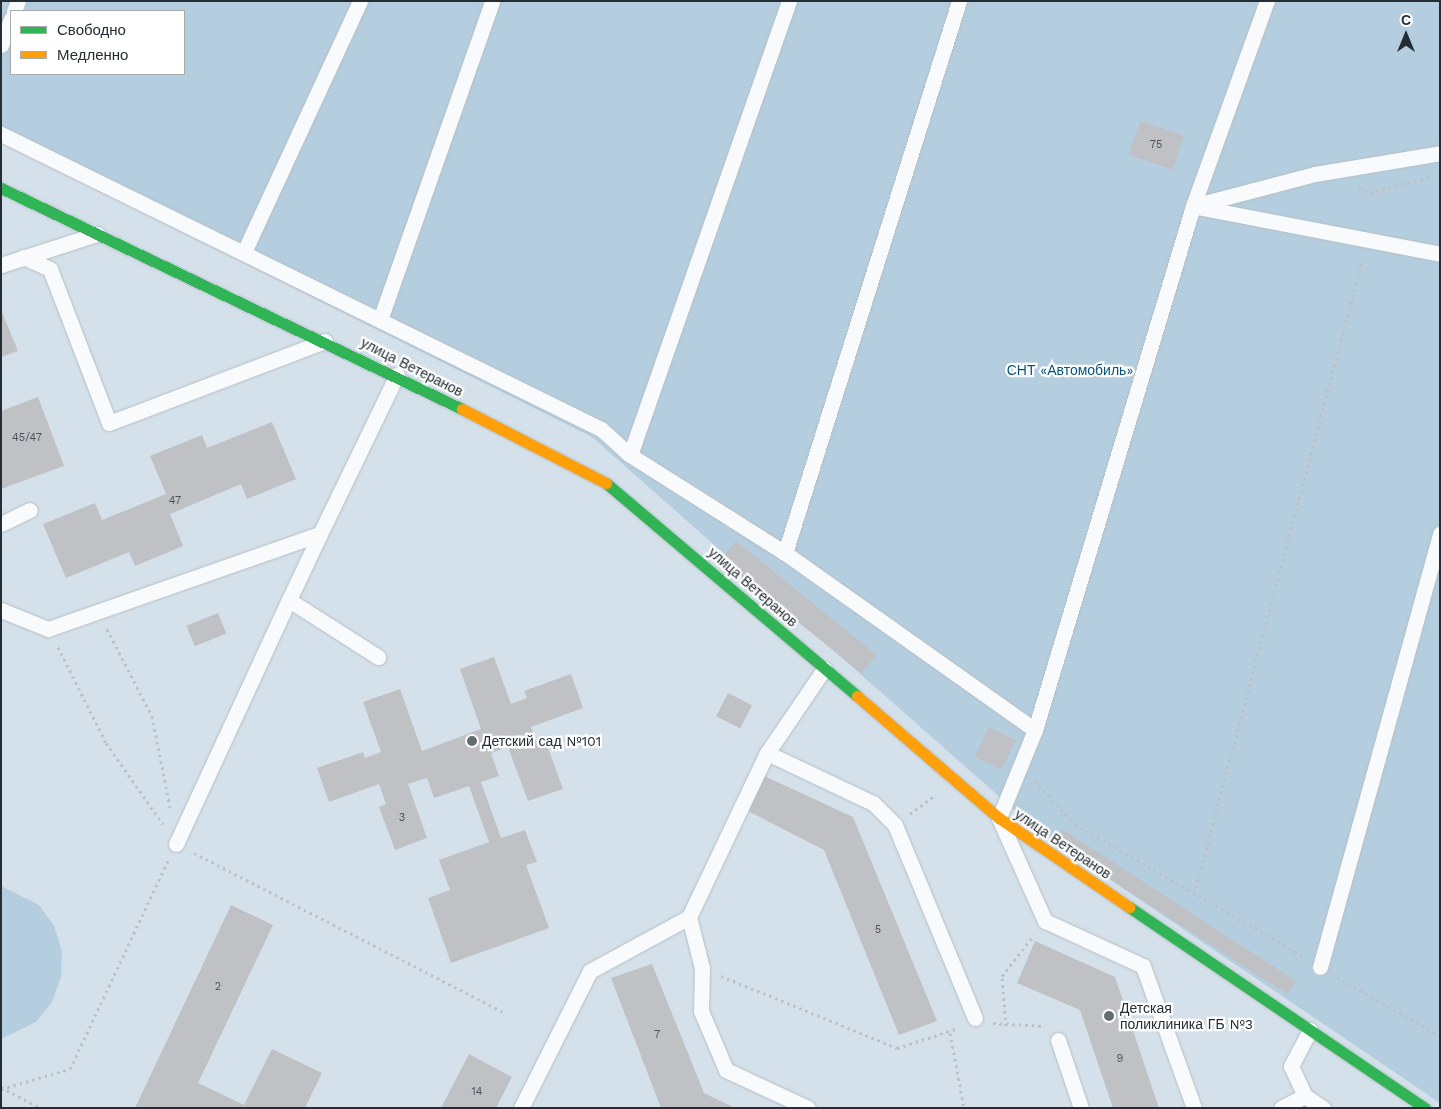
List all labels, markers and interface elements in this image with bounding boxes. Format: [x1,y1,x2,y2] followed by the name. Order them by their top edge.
[10,10,185,75] legend
[1381,10,1431,60] north arrow
[1401,12,1411,28] text: С
[57,21,126,39] text: Свободно
[57,46,128,64] text: Медленно
[1150,138,1162,152] house number: 75
[358,334,466,400] street label: улица Ветеранов
[1007,362,1133,378] park label: СНТ «Автомобиль»
[12,431,42,445] house number: 45/47
[169,494,181,508] house number: 47
[705,544,801,630] street label: улица Ветеранов
[482,733,601,749] place label: Детский сад №101
[466,735,478,747] marker: Детский сад №101
[1012,806,1114,882] street label: улица Ветеранов
[399,811,405,825] house number: 3
[875,923,881,937] house number: 5
[215,980,221,994] house number: 2
[1120,1000,1253,1032] place label: Детская поликлиника ГБ №3
[1102,1009,1116,1023] marker: Детская поликлиника ГБ №3
[654,1028,660,1042] house number: 7
[1117,1052,1123,1066] house number: 9
[471,1085,483,1099] house number: 14

